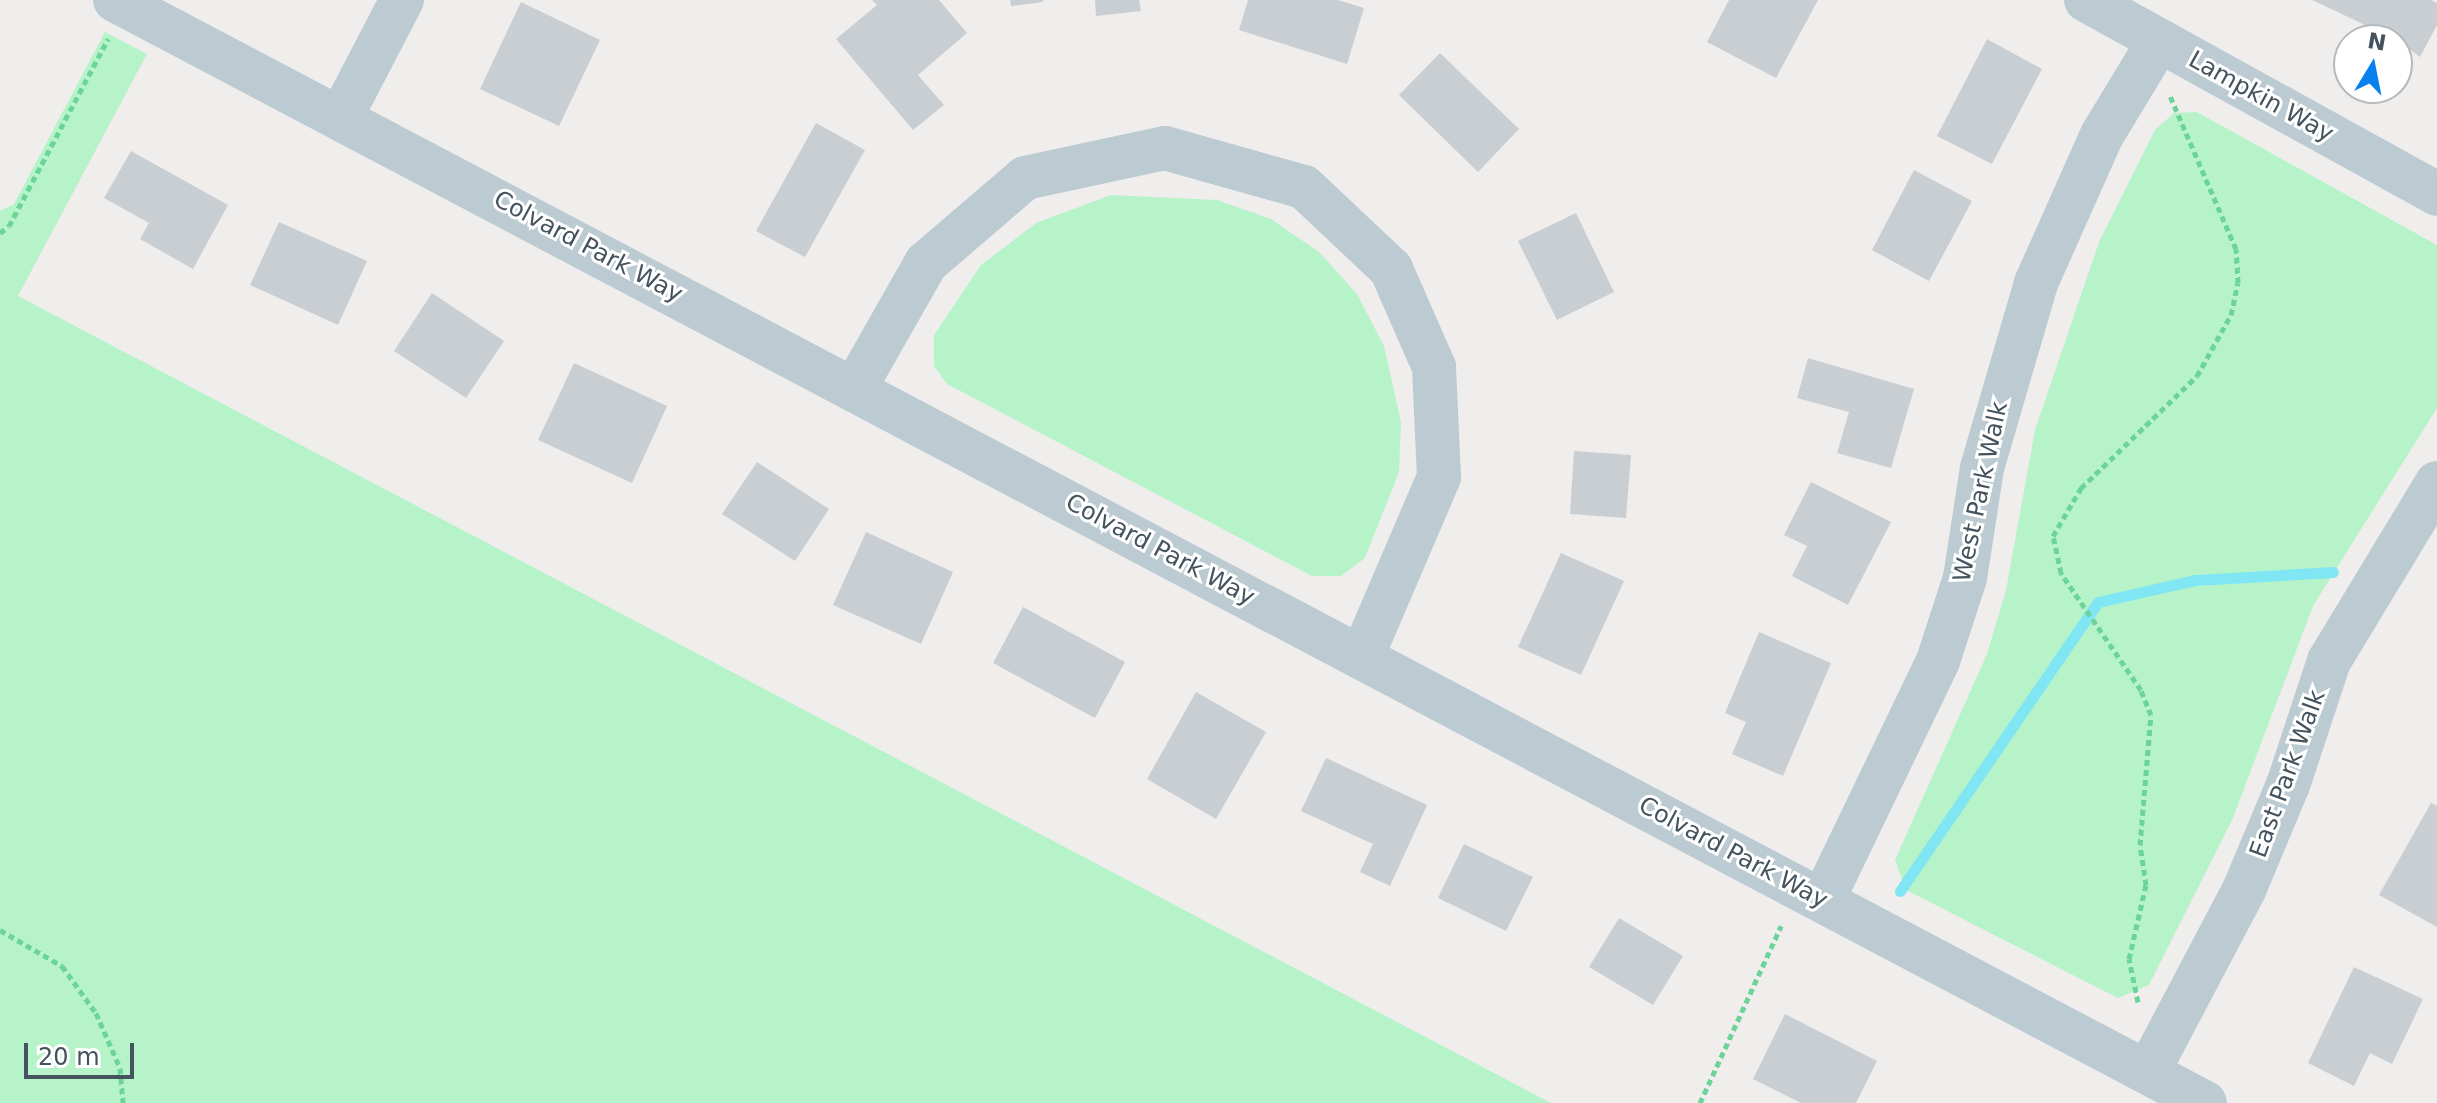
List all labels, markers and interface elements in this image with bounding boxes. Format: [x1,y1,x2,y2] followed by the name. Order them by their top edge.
[2333,24,2413,104] north arrow
[2366,28,2388,56] text: N
[2184,45,2338,149] street label: Lampkin Way
[489,185,687,309] street label: Colvard Park Way
[1948,399,2014,585] street label: West Park Walk
[1061,488,1259,612] street label: Colvard Park Way
[2244,686,2332,862] street label: East Park Walk
[1634,791,1832,915] street label: Colvard Park Way
[28,1027,138,1077] scale bar
[38,1043,100,1071] text: 20 m

